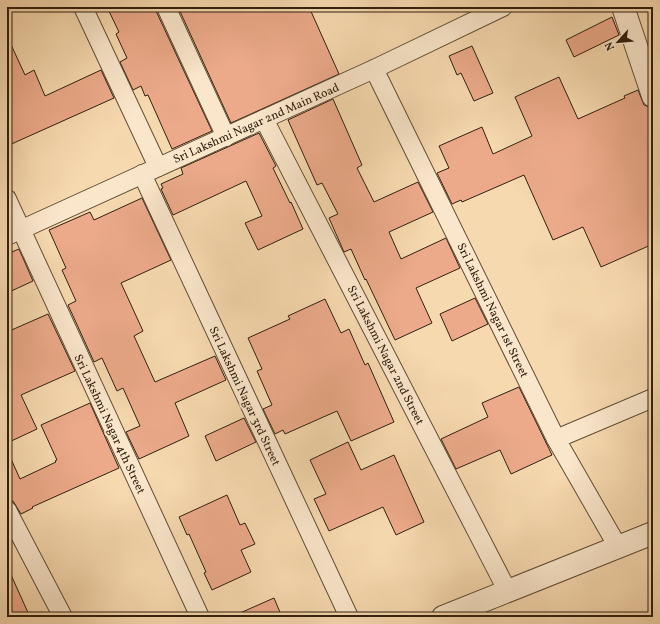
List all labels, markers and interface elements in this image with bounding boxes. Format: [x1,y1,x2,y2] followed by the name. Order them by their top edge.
[598,22,638,62] north arrow
[602,39,619,53] text: N
[171,80,342,168] street label: Sri Lakshmi Nagar 2nd Main Road
[452,240,532,380] street label: Sri Lakshmi Nagar 1st Street
[343,283,427,428] street label: Sri Lakshmi Nagar 2nd Street
[205,324,283,469] street label: Sri Lakshmi Nagar 3rd Street
[70,352,149,497] street label: Sri Lakshmi Nagar 4th Street

